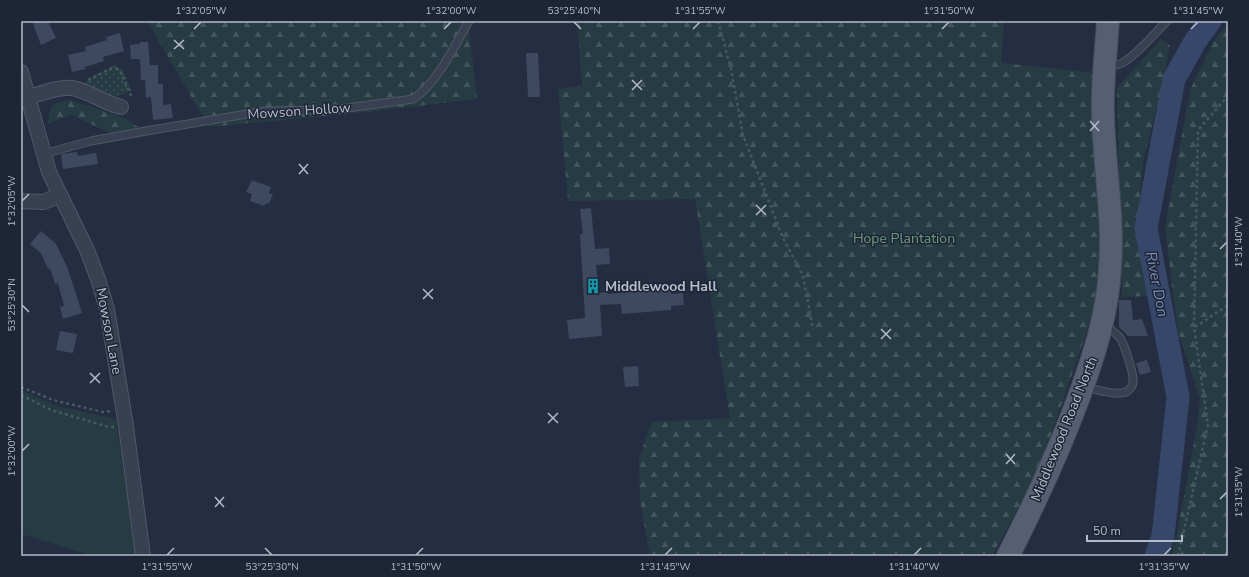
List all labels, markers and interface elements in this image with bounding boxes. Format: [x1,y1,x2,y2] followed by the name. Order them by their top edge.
[176,4,226,18] text: 1°32'05"W
[426,4,476,18] text: 1°32'00"W
[547,4,601,18] text: 53°25'40"N
[675,4,725,18] text: 1°31'55"W
[924,4,974,18] text: 1°31'50"W
[1173,4,1223,18] text: 1°31'45"W
[247,98,351,124] street label: Mowson Hollow
[5,176,19,226] text: 1°32'05"W
[1232,217,1246,267] text: 1°31'40"W
[853,229,955,248] park label: Hope Plantation
[1141,250,1173,318] water label: River Don
[584,277,602,295] building icon: Middlewood Hall
[605,277,717,296] place label: Middlewood Hall
[5,278,19,332] text: 53°25'30"N
[91,286,127,376] street label: Mowson Lane
[1026,354,1102,504] street label: Middlewood Road North
[5,426,19,476] text: 1°32'00"W
[1232,467,1246,517] text: 1°31'35"W
[1087,517,1182,543] scale bar
[1093,523,1121,539] text: 50 m
[142,560,192,574] text: 1°31'55"W
[245,560,299,574] text: 53°25'30"N
[391,560,441,574] text: 1°31'50"W
[640,560,690,574] text: 1°31'45"W
[889,560,939,574] text: 1°31'40"W
[1139,560,1189,574] text: 1°31'35"W

